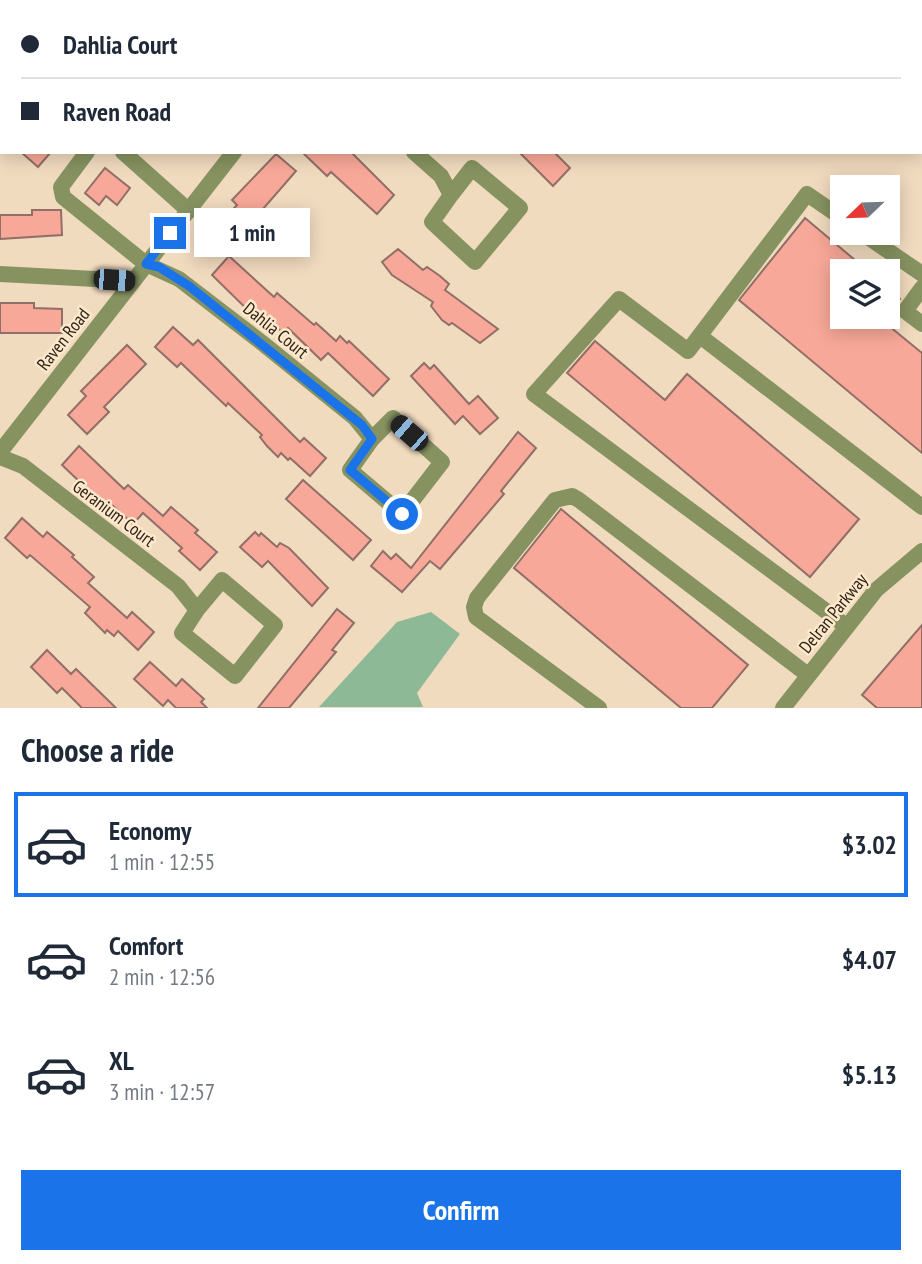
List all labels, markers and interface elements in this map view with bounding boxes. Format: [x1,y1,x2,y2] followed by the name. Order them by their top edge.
[63,28,177,61] text: Dahlia Court
[63,95,171,128] text: Raven Road
[830,175,900,245] north arrow
[830,175,900,329] map controls
[194,208,310,258] callout: 1 min
[154,217,186,249] route end
[229,218,275,247] text: 1 min
[830,259,900,329] button: layers
[93,268,136,292] car
[239,297,313,363] street label: Dahlia Court
[32,303,94,375] street label: Raven Road
[387,411,432,455] car
[68,475,160,551] street label: Geranium Court
[386,498,418,530] route start
[794,568,872,658] street label: Delran Parkway
[21,729,174,771] text: Choose a ride
[25,813,88,876] icon: car
[109,814,191,847] text: Economy
[842,828,897,861] text: $3.02
[109,847,215,876] text: 1 min · 12:55
[25,928,88,991] icon: car
[109,929,183,962] text: Comfort
[842,943,897,976] text: $4.07
[109,962,215,991] text: 2 min · 12:56
[25,1043,88,1106] icon: car
[109,1044,134,1077] text: XL
[842,1058,897,1091] text: $5.13
[109,1077,215,1106] text: 3 min · 12:57
[21,1170,901,1250] button: Confirm

